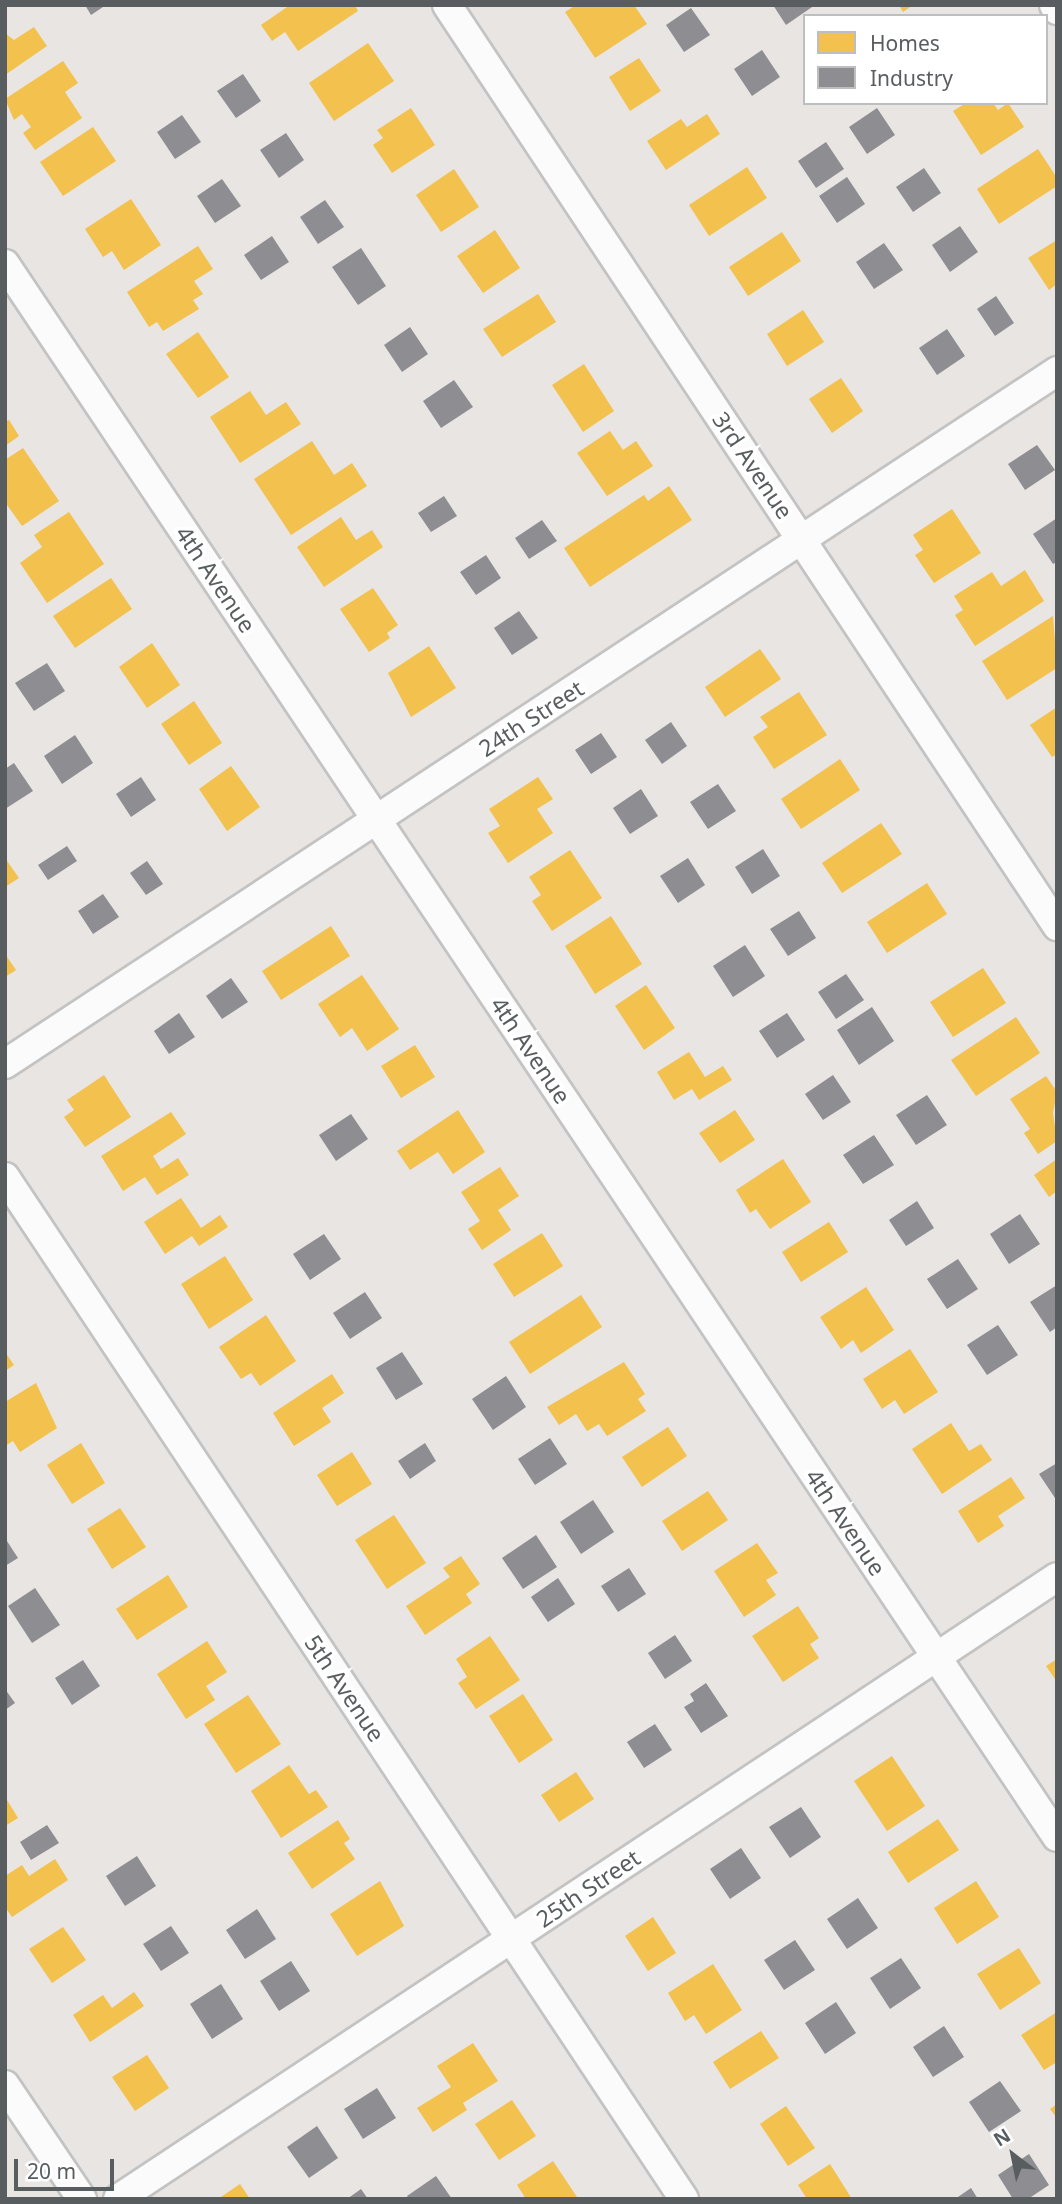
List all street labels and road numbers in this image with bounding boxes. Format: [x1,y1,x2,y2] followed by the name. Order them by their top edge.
[707,406,799,524] street label: 3rd Avenue
[170,521,262,637] street label: 4th Avenue
[474,674,588,762] street label: 24th Street
[485,992,577,1108] street label: 4th Avenue
[800,1464,892,1580] street label: 4th Avenue
[299,1630,391,1746] street label: 5th Avenue
[531,1843,645,1933] street label: 25th Street

